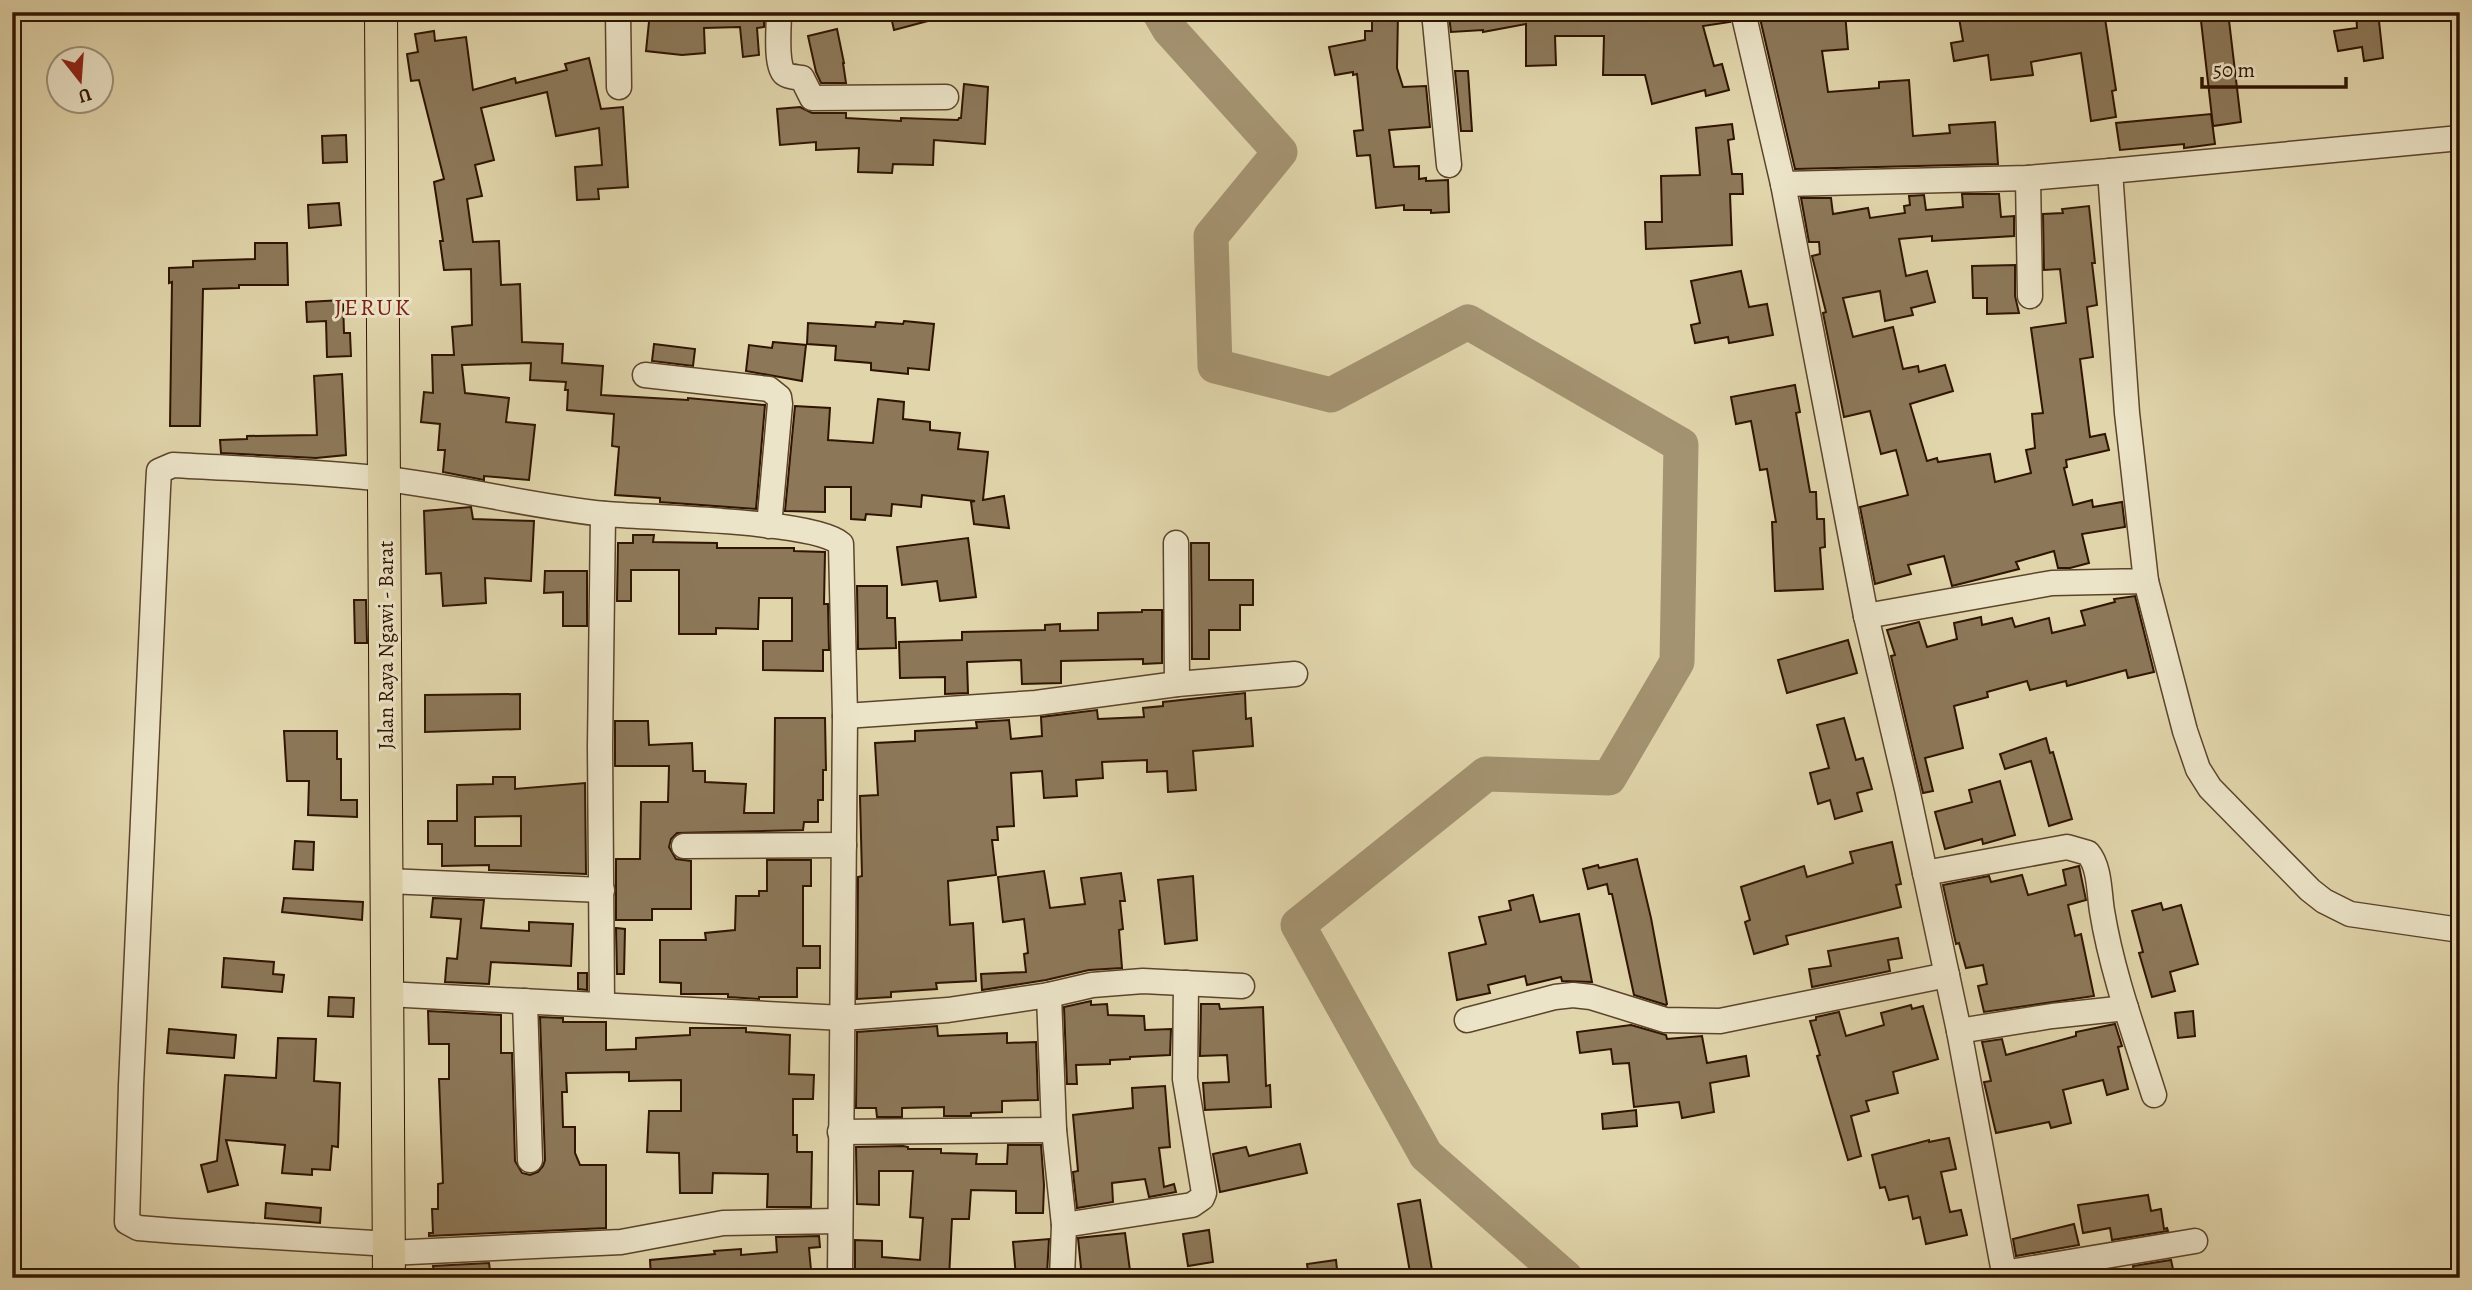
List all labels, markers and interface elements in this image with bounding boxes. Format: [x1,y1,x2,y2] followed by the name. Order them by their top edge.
[46,46,116,116] north arrow
[2202,46,2346,90] scale bar
[2213,56,2255,84] text: 50 m
[74,81,94,110] text: U
[334,291,412,323] district label: JERUK
[372,541,400,749] street label: Jalan Raya Ngawi - Barat

